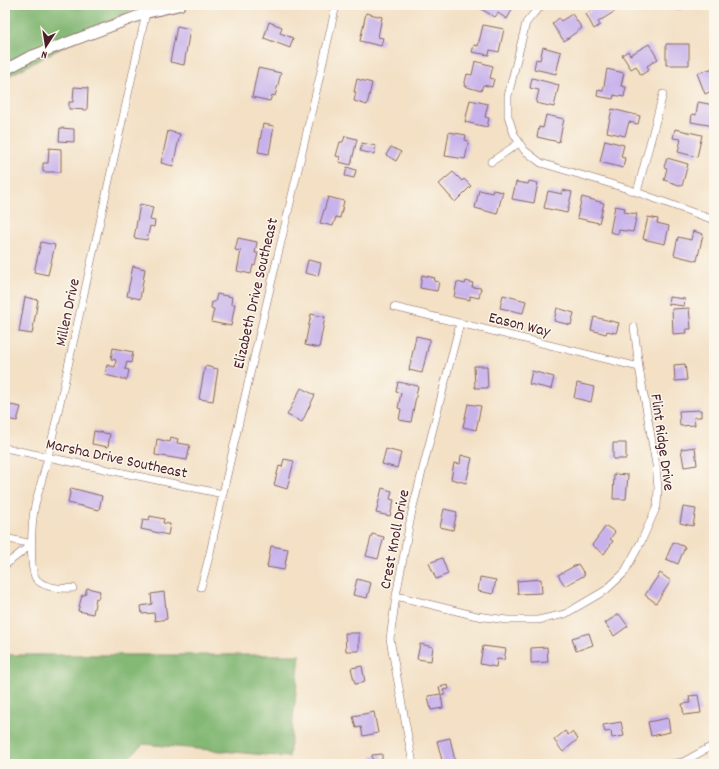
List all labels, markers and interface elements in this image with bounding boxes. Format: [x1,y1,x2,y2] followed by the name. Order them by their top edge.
[26,26,66,66] north arrow
[39,45,49,62] text: N
[228,216,285,371] street label: Elizabeth Drive Southeast
[50,276,87,349] street label: Millen Drive
[486,307,553,344] street label: Eason Way
[643,392,680,492] street label: Flint Ridge Drive
[44,433,189,486] street label: Marsha Drive Southeast
[375,488,416,591] street label: Crest Knoll Drive

